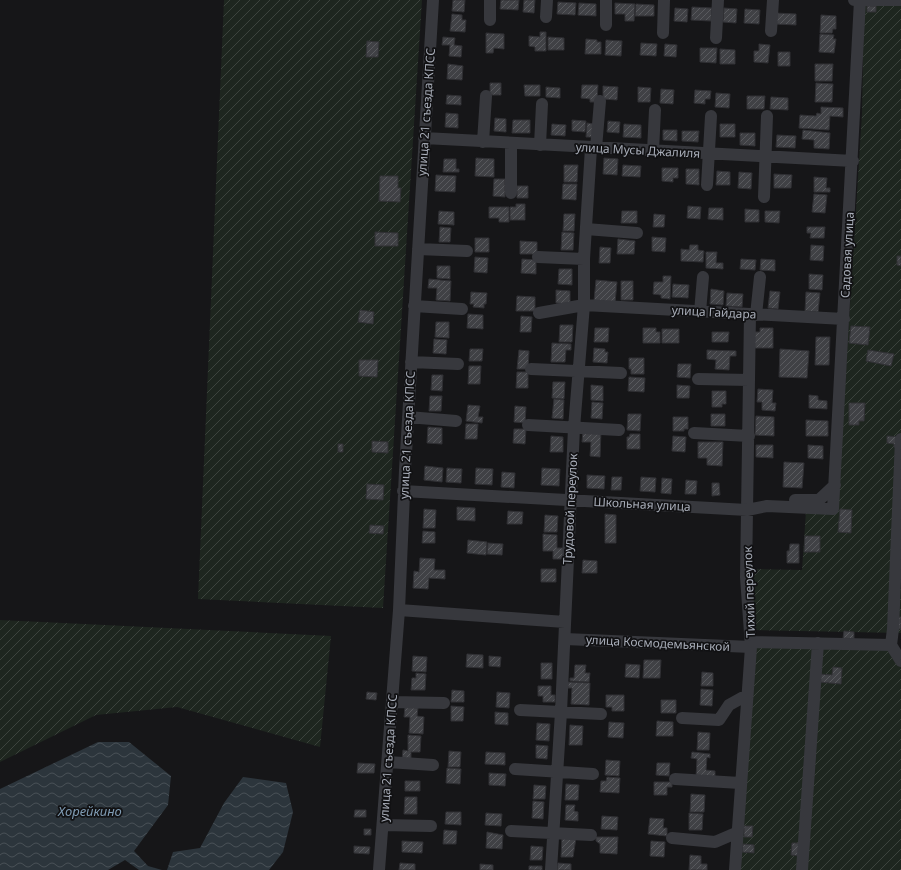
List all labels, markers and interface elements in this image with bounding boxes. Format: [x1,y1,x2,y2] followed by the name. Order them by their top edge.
[413,47,439,177] street label: улица 21 съезда КПСС
[575,138,701,162] street label: улица Мусы Джалиля
[836,211,858,299] street label: Садовая улица
[671,301,757,323] street label: улица Гайдара
[395,370,419,500] street label: улица 21 съезда КПСС
[559,452,581,565] street label: Трудовой переулок
[593,493,691,515] street label: Школьная улица
[739,545,759,638] street label: Тихий переулок
[586,631,730,655] street label: улица Космодемьянской
[375,693,401,823] street label: улица 21 съезда КПСС
[57,802,122,820] water label: Хорейкино

